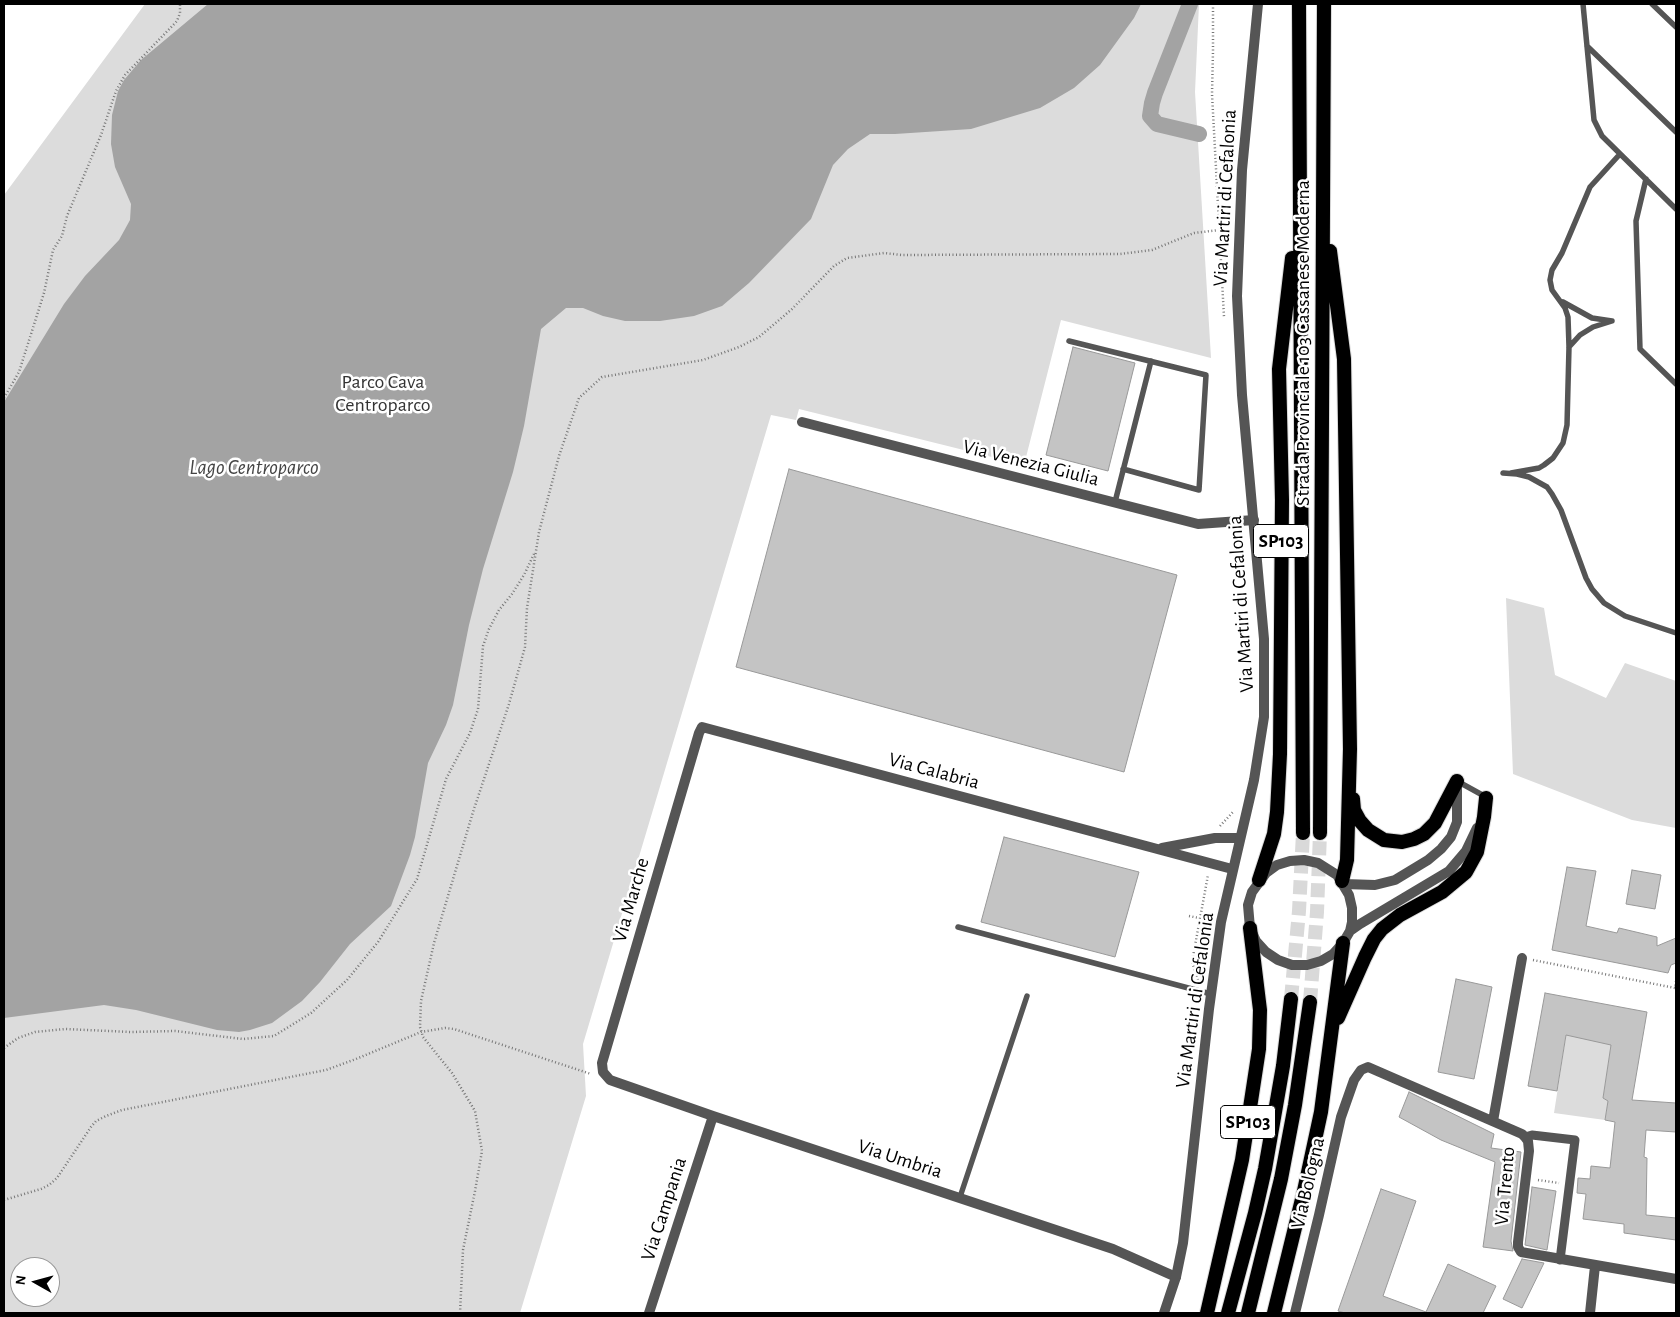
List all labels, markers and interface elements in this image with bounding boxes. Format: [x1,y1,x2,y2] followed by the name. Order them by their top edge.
[1208,109,1242,287] street label: Via Martiri di Cefalonia
[1291,180,1315,506] street label: Strada Provinciale 103 Cassanese Moderna
[335,370,431,417] park label: Parco Cava Centroparco
[960,434,1102,492] street label: Via Venezia Giulia
[189,455,319,481] water label: Lago Centroparco
[1223,515,1259,693] street label: Via Martiri di Cefalonia
[1254,524,1308,558] road number: SP103
[886,747,982,795] street label: Via Calabria
[607,855,655,945] street label: Via Marche
[1171,911,1219,1089] street label: Via Martiri di Cefalonia
[1220,1106,1276,1138] road number: SP103
[855,1134,945,1184] street label: Via Umbria
[1286,1135,1330,1231] street label: Via Bologna
[1490,1146,1520,1226] street label: Via Trento
[636,1154,692,1264] street label: Via Campania
[10,1257,60,1307] north arrow
[14,1275,29,1286] text: N

